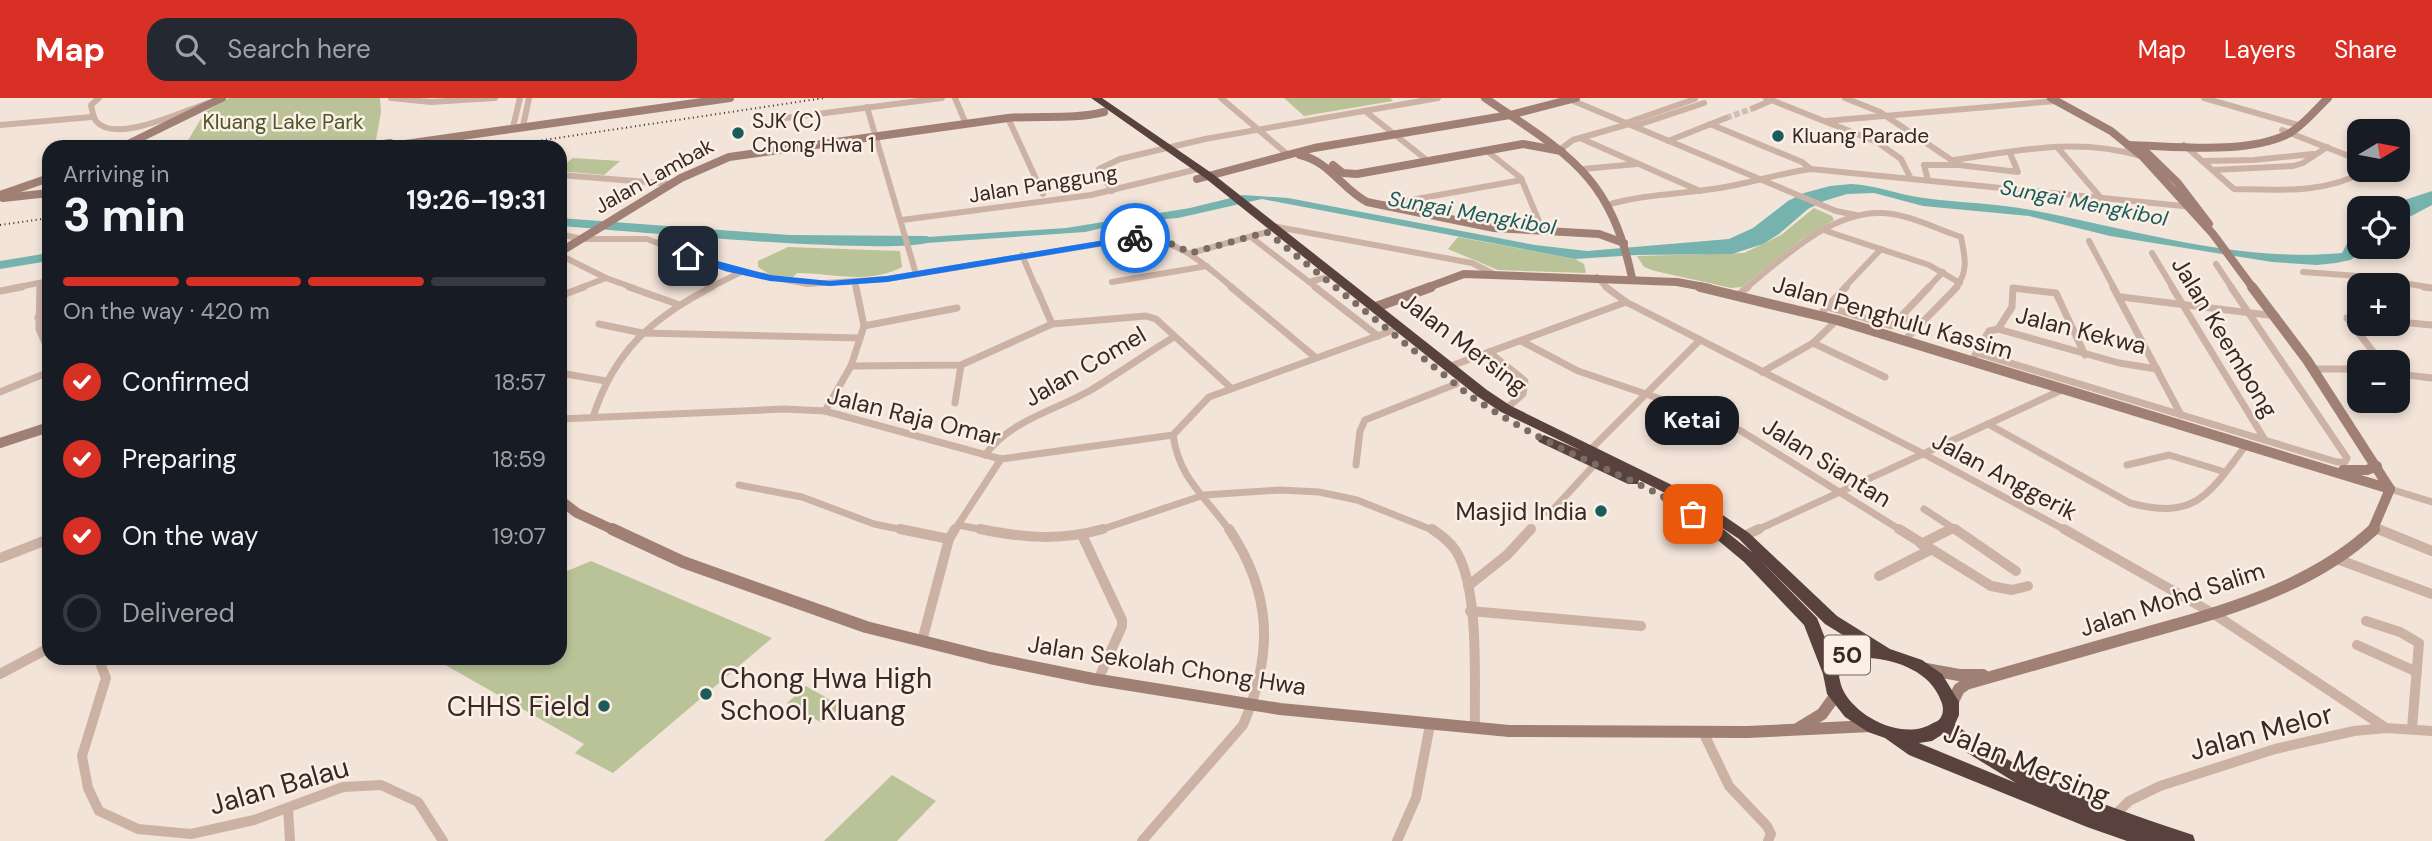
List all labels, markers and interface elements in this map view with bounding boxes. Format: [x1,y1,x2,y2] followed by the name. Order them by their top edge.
[147,18,637,81] search box
[35,28,105,71] text: Map
[171,30,209,68] icon: search
[227,32,371,66] text: Search here
[2138,34,2186,65] text: Map
[2224,34,2296,65] text: Layers
[2334,34,2397,65] text: Share
[752,107,874,159] place label: SJK (C) Chong Hwa 1
[202,108,364,136] park label: Kluang Lake Park
[2347,119,2410,182] north arrow
[2347,119,2410,413] map controls
[1792,122,1929,150] place label: Kluang Parade
[730,125,746,141] marker: SJK (C) Chong Hwa 1
[1770,128,1786,144] marker: Kluang Parade
[589,132,719,220] street label: Jalan Lambak
[967,158,1120,210] street label: Jalan Panggung
[63,159,169,189] text: Arriving in
[1998,173,2170,233] water label: Sungai Mengkibol
[406,183,546,217] text: 19:26–19:31
[1386,184,1558,242] water label: Sungai Mengkibol
[63,185,186,245] text: 3 min
[2347,196,2410,259] button: locate
[1100,203,1170,273] courier
[1116,219,1154,257] icon: bike
[658,226,718,286] pin
[669,237,707,275] icon: home
[2165,251,2285,423] street label: Jalan Keembong
[1769,268,2017,366] street label: Jalan Penghulu Kassim
[2347,273,2410,336] button: +
[1394,285,1534,401] street label: Jalan Mersing
[63,296,270,326] text: On the way · 420 m
[2012,299,2150,361] street label: Jalan Kekwa
[1019,319,1151,413] street label: Jalan Comel
[2347,350,2410,413] button: −
[63,363,101,401] icon: check
[122,365,249,399] text: Confirmed
[494,367,546,397] text: 18:57
[824,379,1004,453] street label: Jalan Raja Omar
[1646,395,1740,444] callout: Ketai
[1663,405,1721,435] text: Ketai
[1757,410,1897,514] street label: Jalan Siantan
[1927,425,2083,527] street label: Jalan Anggerik
[63,440,101,478] icon: check
[122,442,237,476] text: Preparing
[492,444,546,474] text: 18:59
[1663,484,1723,544] pin
[1674,495,1712,533] icon: bag
[1455,496,1587,527] place label: Masjid India
[1593,503,1609,519] marker: Masjid India
[63,517,101,555] icon: check
[122,519,258,553] text: On the way
[492,521,546,551] text: 19:07
[2076,554,2268,644] street label: Jalan Mohd Salim
[122,596,235,630] text: Delivered
[1026,628,1308,702] street label: Jalan Sekolah Chong Hwa
[1824,636,1870,674] road number: 50
[720,660,932,729] place label: Chong Hwa High School, Kluang
[698,686,714,702] marker: Chong Hwa High School, Kluang
[447,688,590,725] place label: CHHS Field
[2185,695,2337,769] street label: Jalan Melor
[596,698,612,714] marker: CHHS Field
[1938,714,2116,814] street label: Jalan Mersing
[205,748,353,824] street label: Jalan Balau

